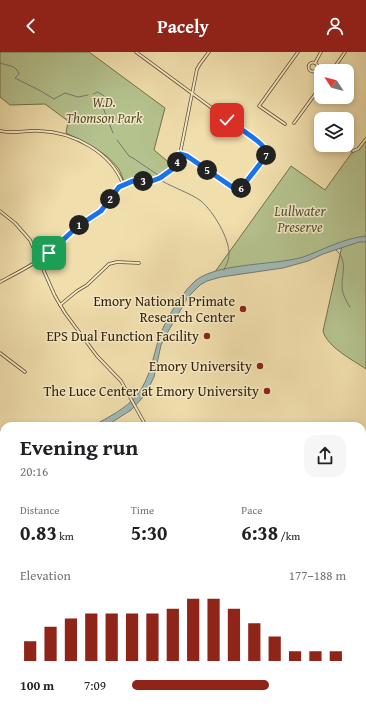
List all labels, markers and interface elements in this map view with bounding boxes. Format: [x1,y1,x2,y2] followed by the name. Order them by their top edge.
[157,13,209,40] text: Pacely
[20,15,42,37] icon: back
[324,15,346,37] icon: person
[314,64,354,104] north arrow
[314,64,354,152] map controls
[66,92,143,128] park label: W.D. Thomson Park
[210,103,244,137] pin
[216,109,238,131] icon: check
[314,112,354,152] button: layers
[256,145,276,165] pin: 7
[263,147,269,163] text: 7
[167,152,187,172] pin: 4
[174,154,180,170] text: 4
[197,160,217,180] pin: 5
[204,162,210,178] text: 5
[133,171,153,191] pin: 3
[140,173,146,189] text: 3
[231,178,251,198] pin: 6
[238,180,244,196] text: 6
[100,189,120,209] pin: 2
[107,191,113,207] text: 2
[273,201,326,237] park label: Lullwater Preserve
[69,215,89,235] pin: 1
[76,217,82,233] text: 1
[32,236,66,270] pin
[38,242,60,264] icon: arrive
[93,291,235,327] place label: Emory National Primate Research Center
[238,304,248,314] marker: Emory National Primate Research Center
[47,326,199,346] place label: EPS Dual Function Facility
[202,331,212,341] marker: EPS Dual Function Facility
[149,356,252,376] place label: Emory University
[255,361,265,371] marker: Emory University
[43,381,259,401] place label: The Luce Center at Emory University
[262,386,272,396] marker: The Luce Center at Emory University
[20,431,138,463] text: Evening run
[304,435,346,477] button: share
[20,462,48,481] text: 20:16
[20,502,59,518] text: Distance
[131,502,154,518] text: Time
[241,502,262,518] text: Pace
[20,518,57,547] text: 0.83
[131,518,167,547] text: 5:30
[241,518,278,547] text: 6:38
[57,528,74,544] text: km
[278,528,300,544] text: /km
[20,566,71,585] text: Elevation
[289,566,346,585] text: 177–188 m
[20,676,54,695] text: 100 m
[84,676,106,695] text: 7:09

